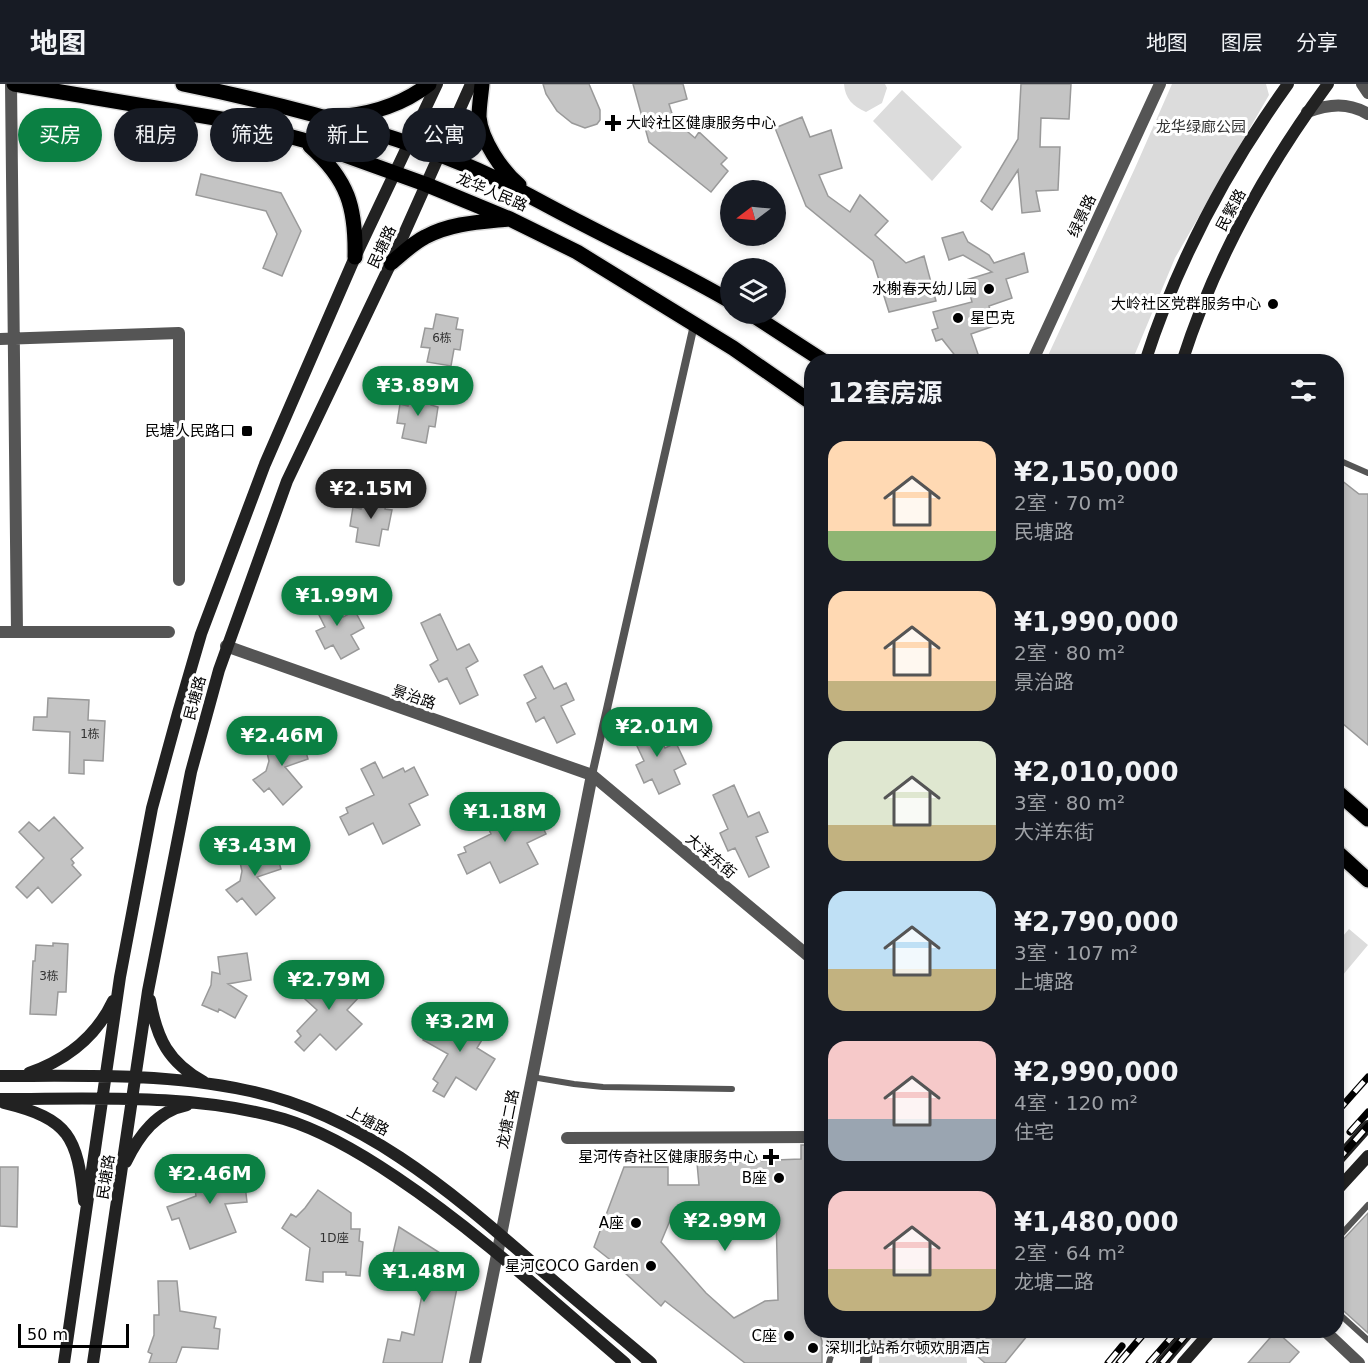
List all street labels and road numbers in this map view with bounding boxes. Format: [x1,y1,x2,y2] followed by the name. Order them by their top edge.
[454,169,530,215] street label: 龙华人民路
[1212,186,1250,234] street label: 民繁路
[1064,192,1100,240] street label: 绿景路
[364,223,400,271] street label: 民塘路
[180,674,210,722] street label: 民塘路
[390,681,438,713] street label: 景治路
[682,830,740,882] street label: 大洋东街
[493,1088,523,1150] street label: 龙塘二路
[344,1102,392,1140] street label: 上塘路
[94,1153,118,1201] street label: 民塘路

